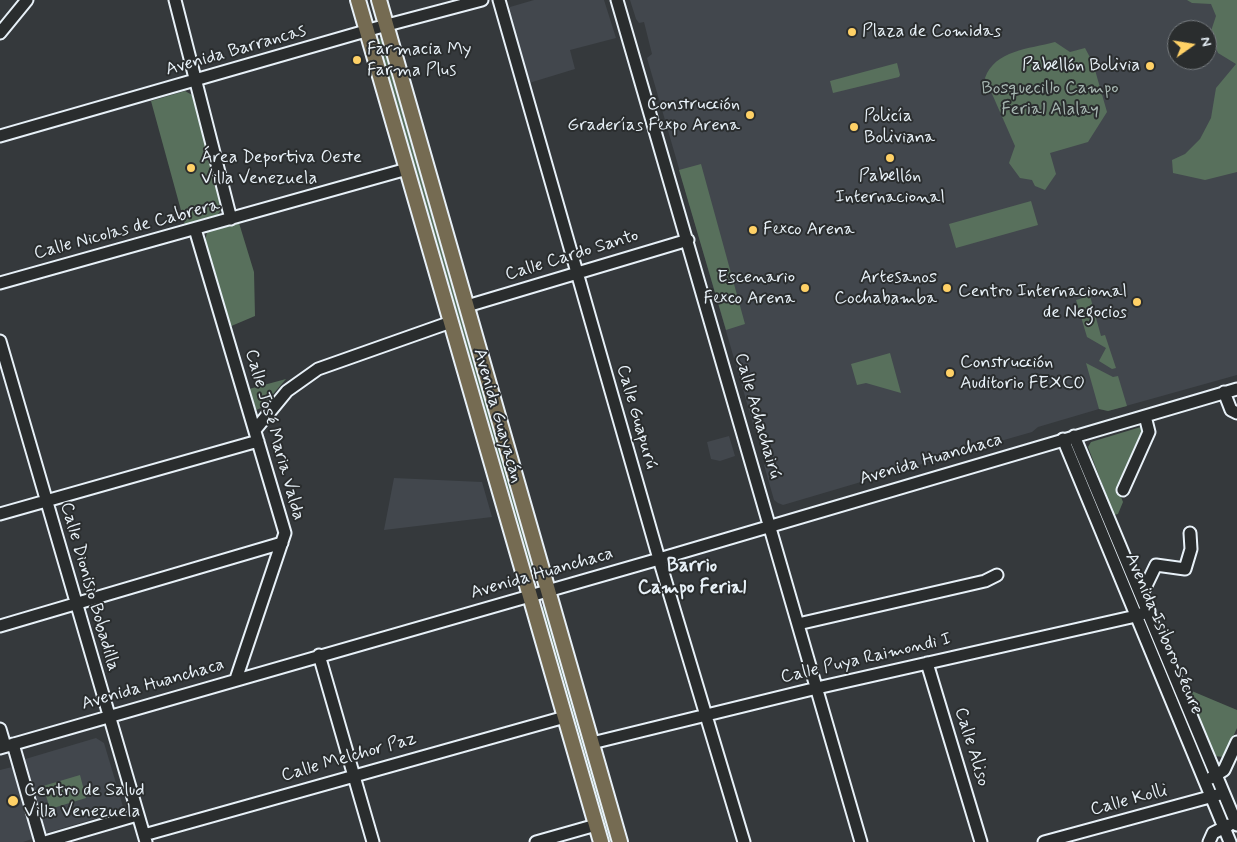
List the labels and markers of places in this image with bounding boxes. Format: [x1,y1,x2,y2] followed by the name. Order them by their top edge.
[862,21,1001,43] place label: Plaza de Comidas
[846,26,858,38] marker: Plaza de Comidas
[367,39,471,82] place label: Farmacia My Farma Plus
[351,54,363,66] marker: Farmacia My Farma Plus
[1022,55,1140,77] place label: Pabellón Bolivia
[1144,60,1156,72] marker: Pabellón Bolivia
[567,94,740,136] place label: Construcción Graderías Fexpo Arena
[864,106,935,148] place label: Policía Boliviana
[744,109,756,121] marker: Construcción Graderías Fexpo Arena
[848,121,860,133] marker: Policía Boliviana
[201,147,362,190] place label: Área Deportiva Oeste Villa Venezuela
[884,152,896,164] marker: Pabellón Internacional
[185,162,197,174] marker: Área Deportiva Oeste Villa Venezuela
[835,166,945,208] place label: Pabellón Internacional
[763,219,854,241] place label: Fexco Arena
[747,224,759,236] marker: Fexco Arena
[704,267,795,310] place label: Escenario Fexco Arena
[834,267,937,310] place label: Artesanos Cochabamba
[958,281,1127,324] place label: Centro Internacional de Negocios
[799,282,811,294] marker: Escenario Fexco Arena
[941,282,953,294] marker: Artesanos Cochabamba
[1131,296,1143,308] marker: Centro Internacional de Negocios
[960,352,1085,394] place label: Construcción Auditorio FEXCO
[944,367,956,379] marker: Construcción Auditorio FEXCO
[24,780,145,822] place label: Centro de Salud Villa Venezuela
[6,794,20,808] marker: Centro de Salud Villa Venezuela

